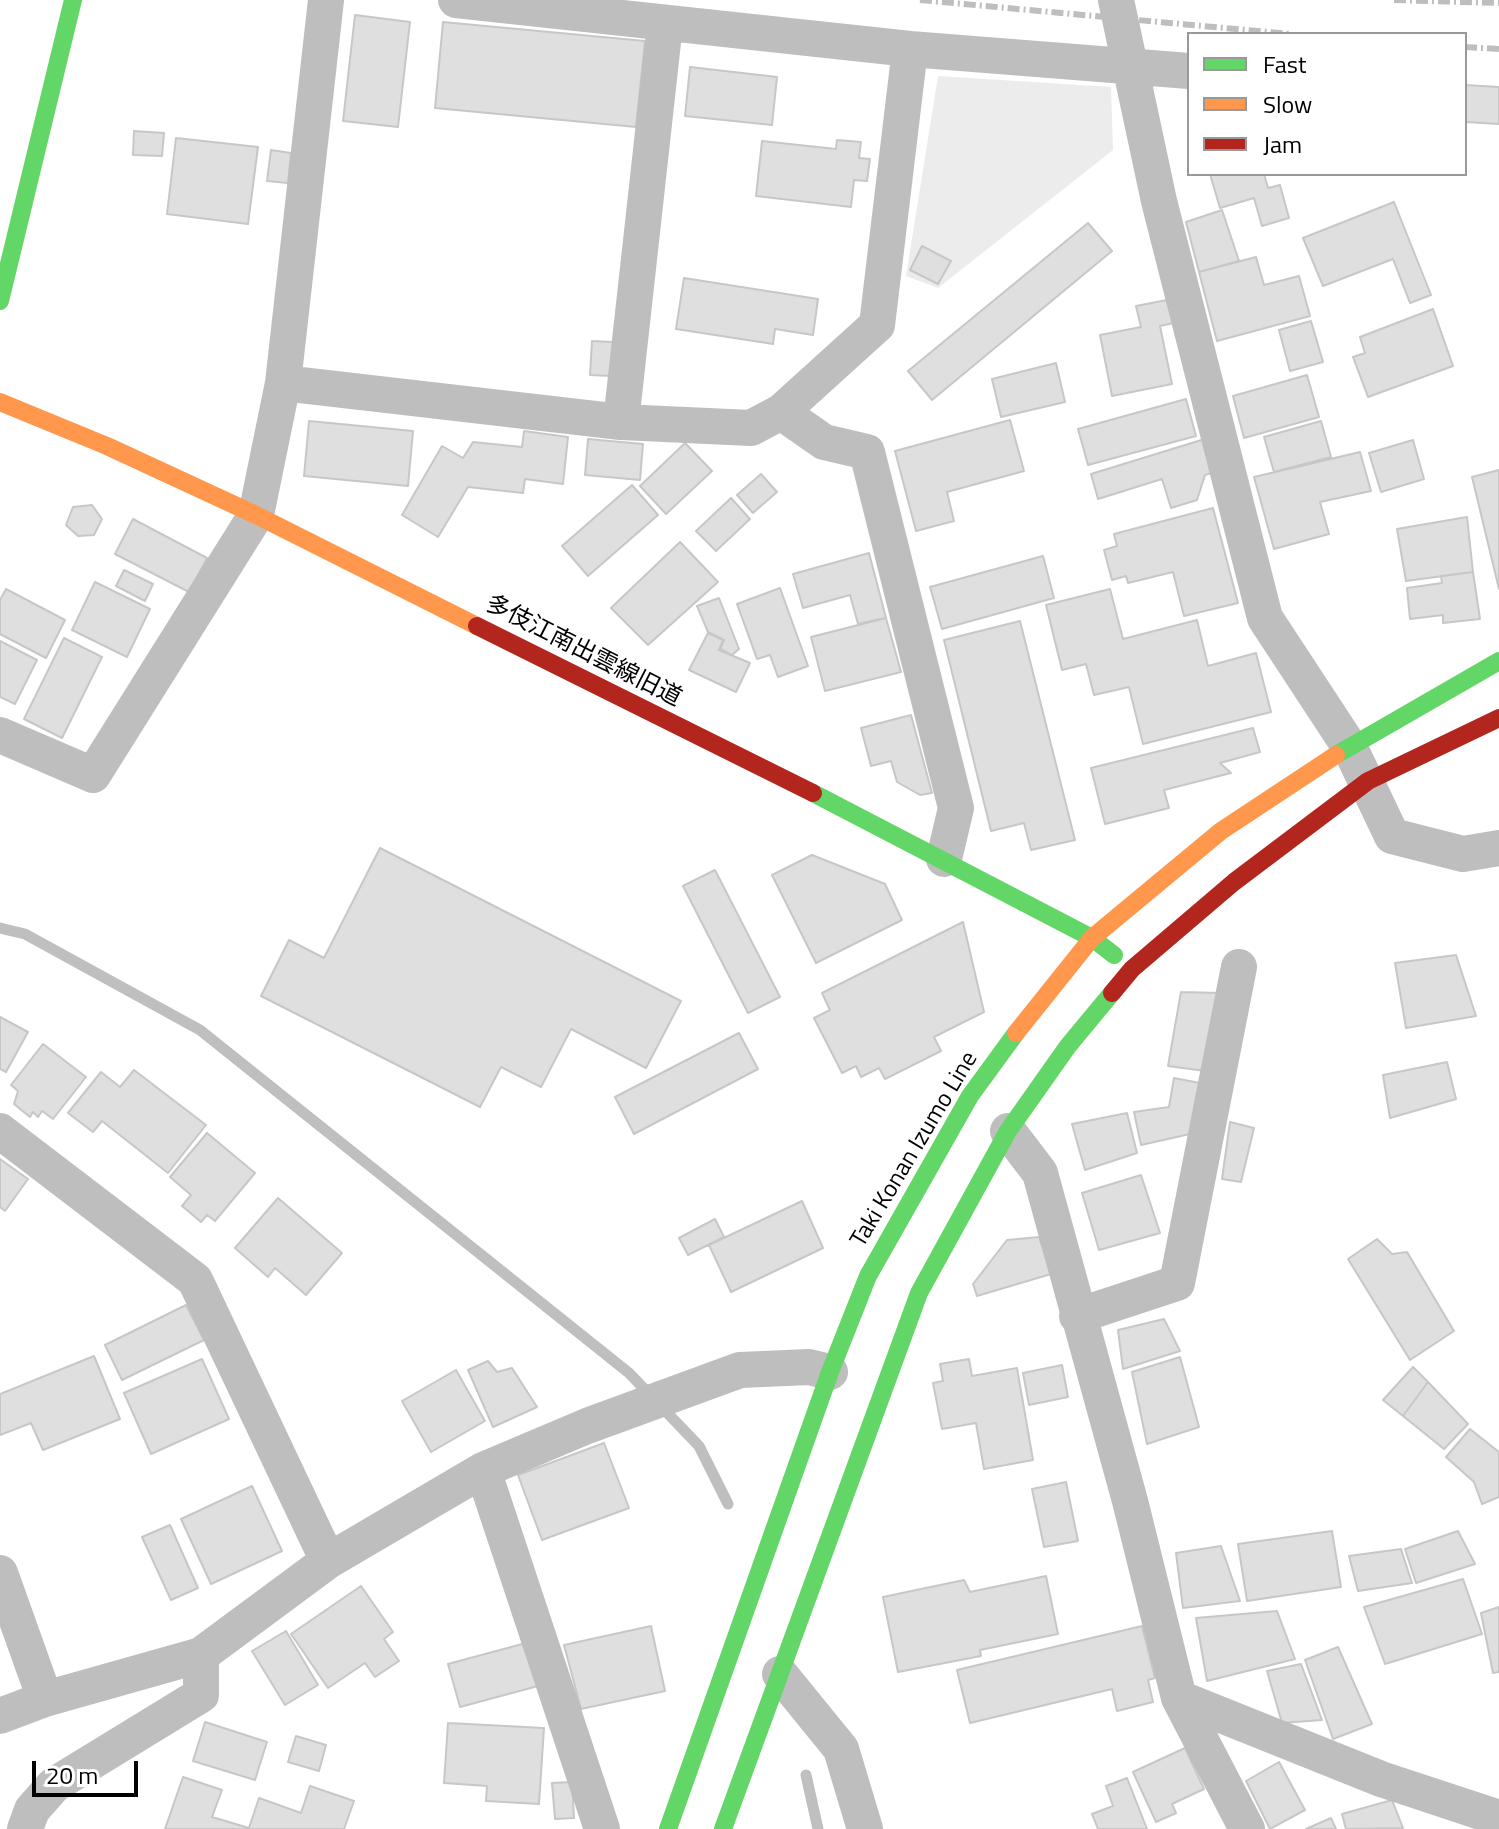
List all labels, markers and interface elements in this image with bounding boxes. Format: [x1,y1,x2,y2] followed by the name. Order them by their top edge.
[1187,32,1467,176] legend
[1263,46,1306,82] text: Fast
[1263,86,1312,122] text: Slow
[1263,126,1302,162] text: Jam
[480,590,686,714] street label: 多伎江南出雲線旧道
[845,1047,985,1253] street label: Taki Konan Izumo Line
[36,1745,142,1795] scale bar
[46,1757,98,1793] text: 20 m

